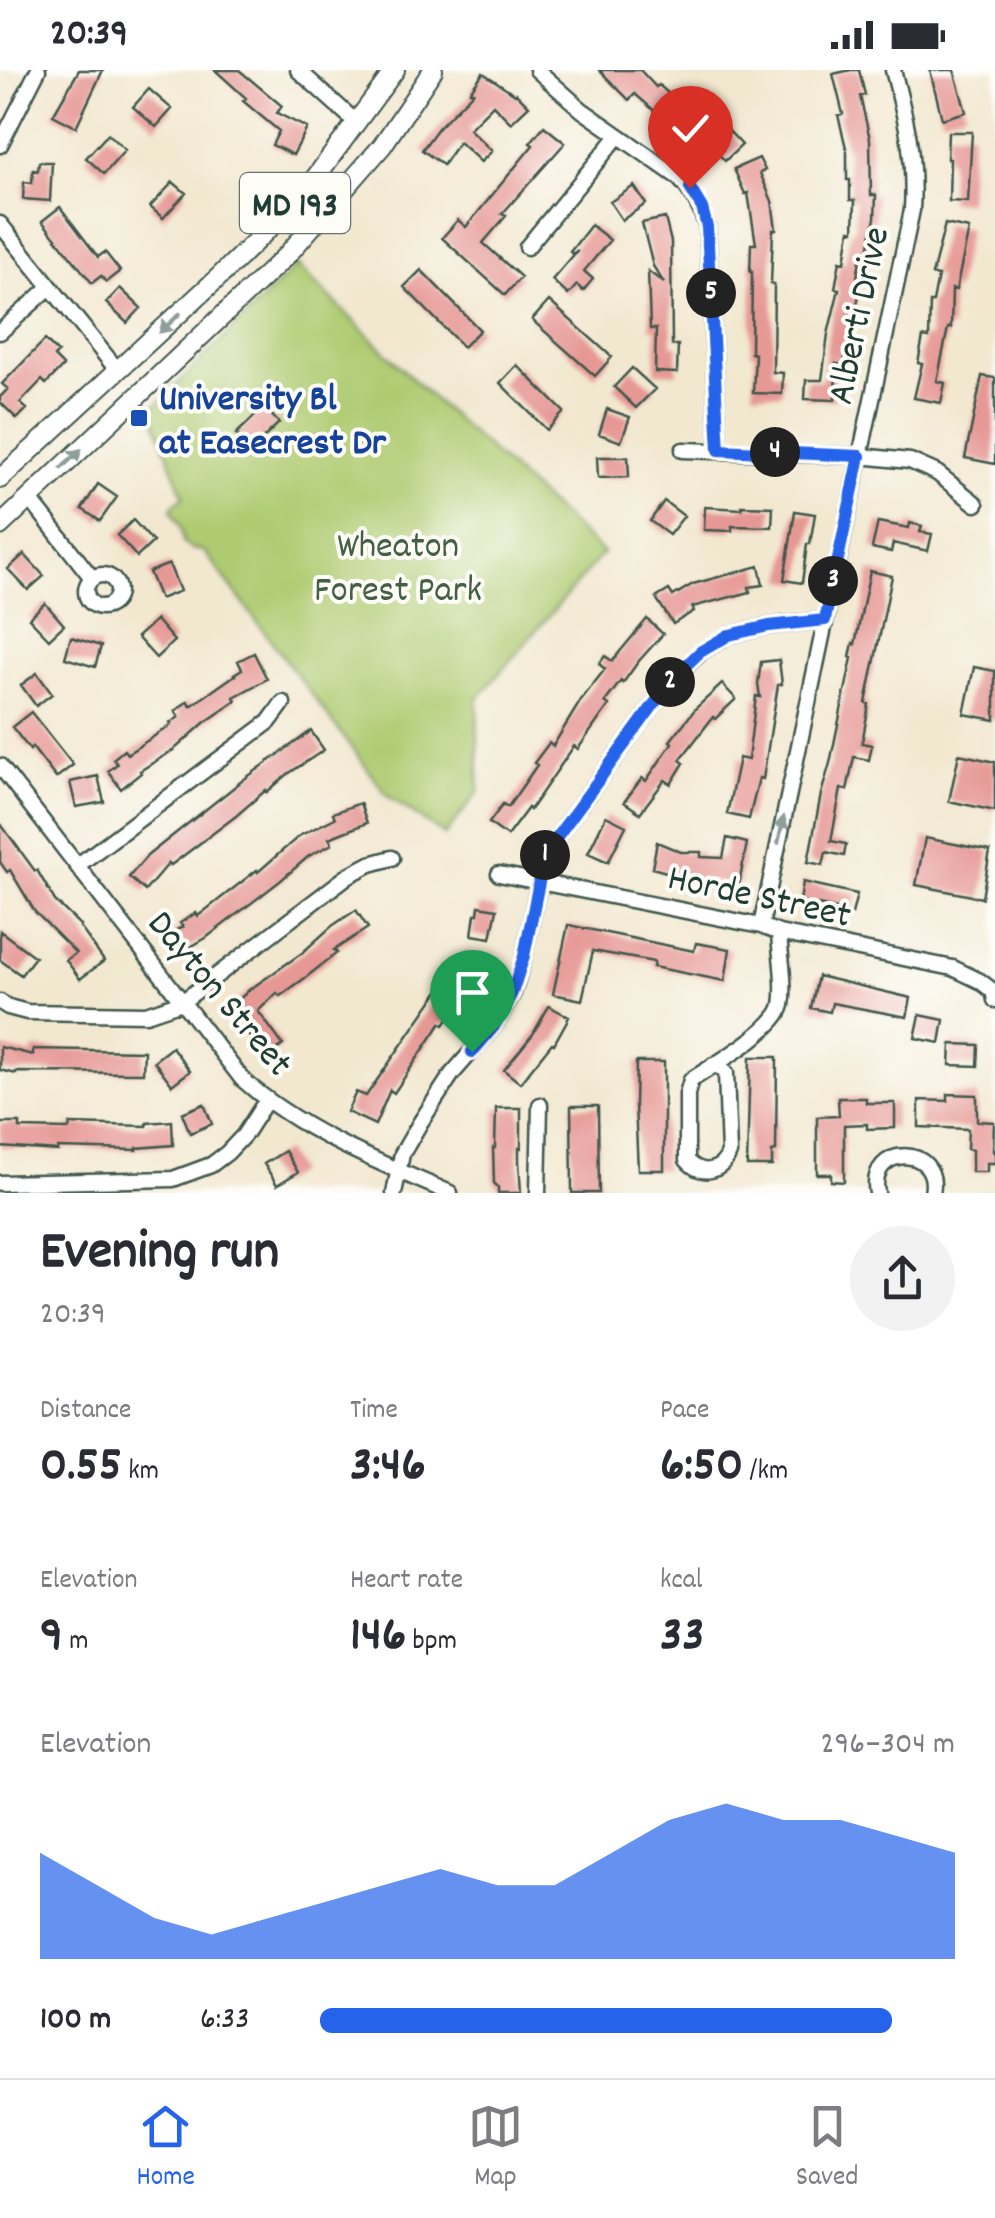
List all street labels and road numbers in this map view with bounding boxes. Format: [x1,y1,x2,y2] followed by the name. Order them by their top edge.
[240,173,350,233] road number: MD 193
[816,222,907,410] street label: Alberti Drive
[662,853,856,946] street label: Horde Street
[132,900,304,1091] street label: Dayton Street

